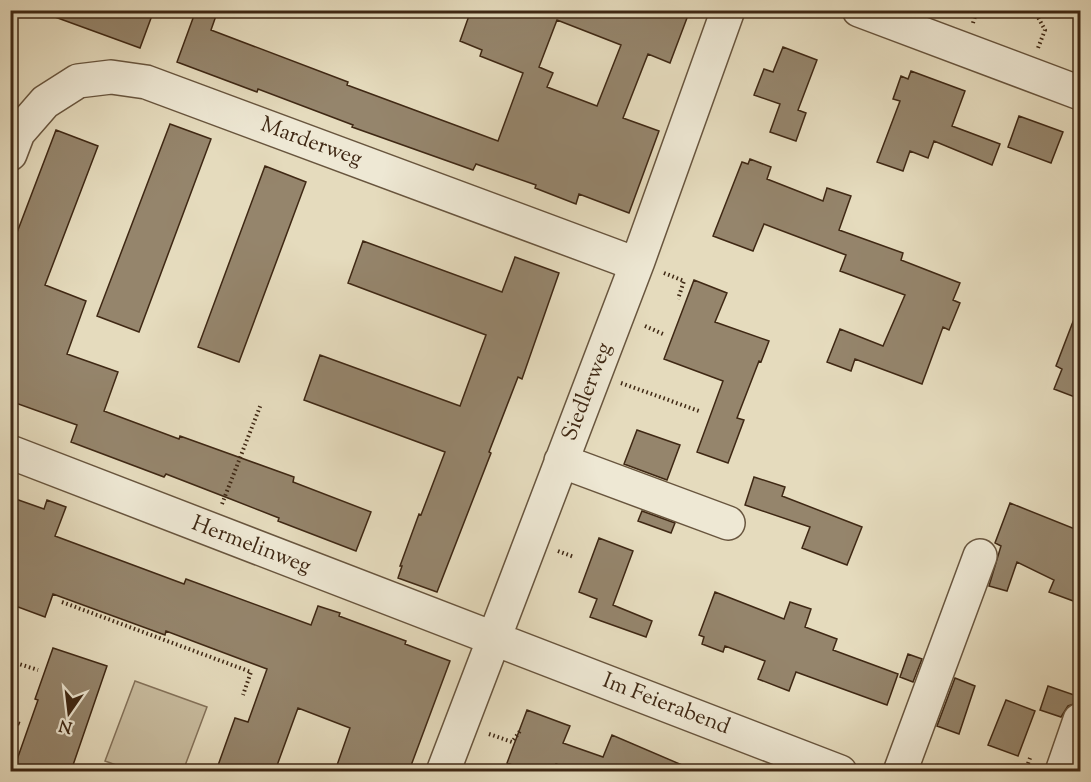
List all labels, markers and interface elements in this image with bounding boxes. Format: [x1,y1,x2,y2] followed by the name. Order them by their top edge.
[256,110,366,176] street label: Marderweg
[555,338,622,446] street label: Siedlerweg
[187,509,316,584] street label: Hermelinweg
[598,666,734,744] street label: Im Feierabend
[39,683,99,743] north arrow
[57,712,75,738] text: N

